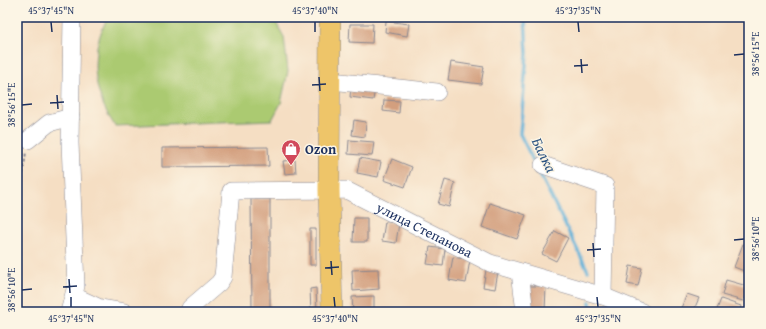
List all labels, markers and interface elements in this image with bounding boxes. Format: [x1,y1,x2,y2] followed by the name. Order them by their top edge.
[28,3,74,18] text: 45°37'45"N
[292,3,338,18] text: 45°37'40"N
[555,3,601,18] text: 45°37'35"N
[748,32,763,76] text: 38°56'15"E
[4,83,19,127] text: 38°56'15"E
[527,134,562,176] water label: Балка
[280,138,302,166] shop icon: Ozon
[305,139,337,159] place label: Ozon
[372,197,476,263] street label: улица Степанова
[748,217,763,261] text: 38°56'10"E
[4,268,19,312] text: 38°56'10"E
[48,311,94,326] text: 45°37'45"N
[312,311,358,326] text: 45°37'40"N
[575,311,621,326] text: 45°37'35"N

